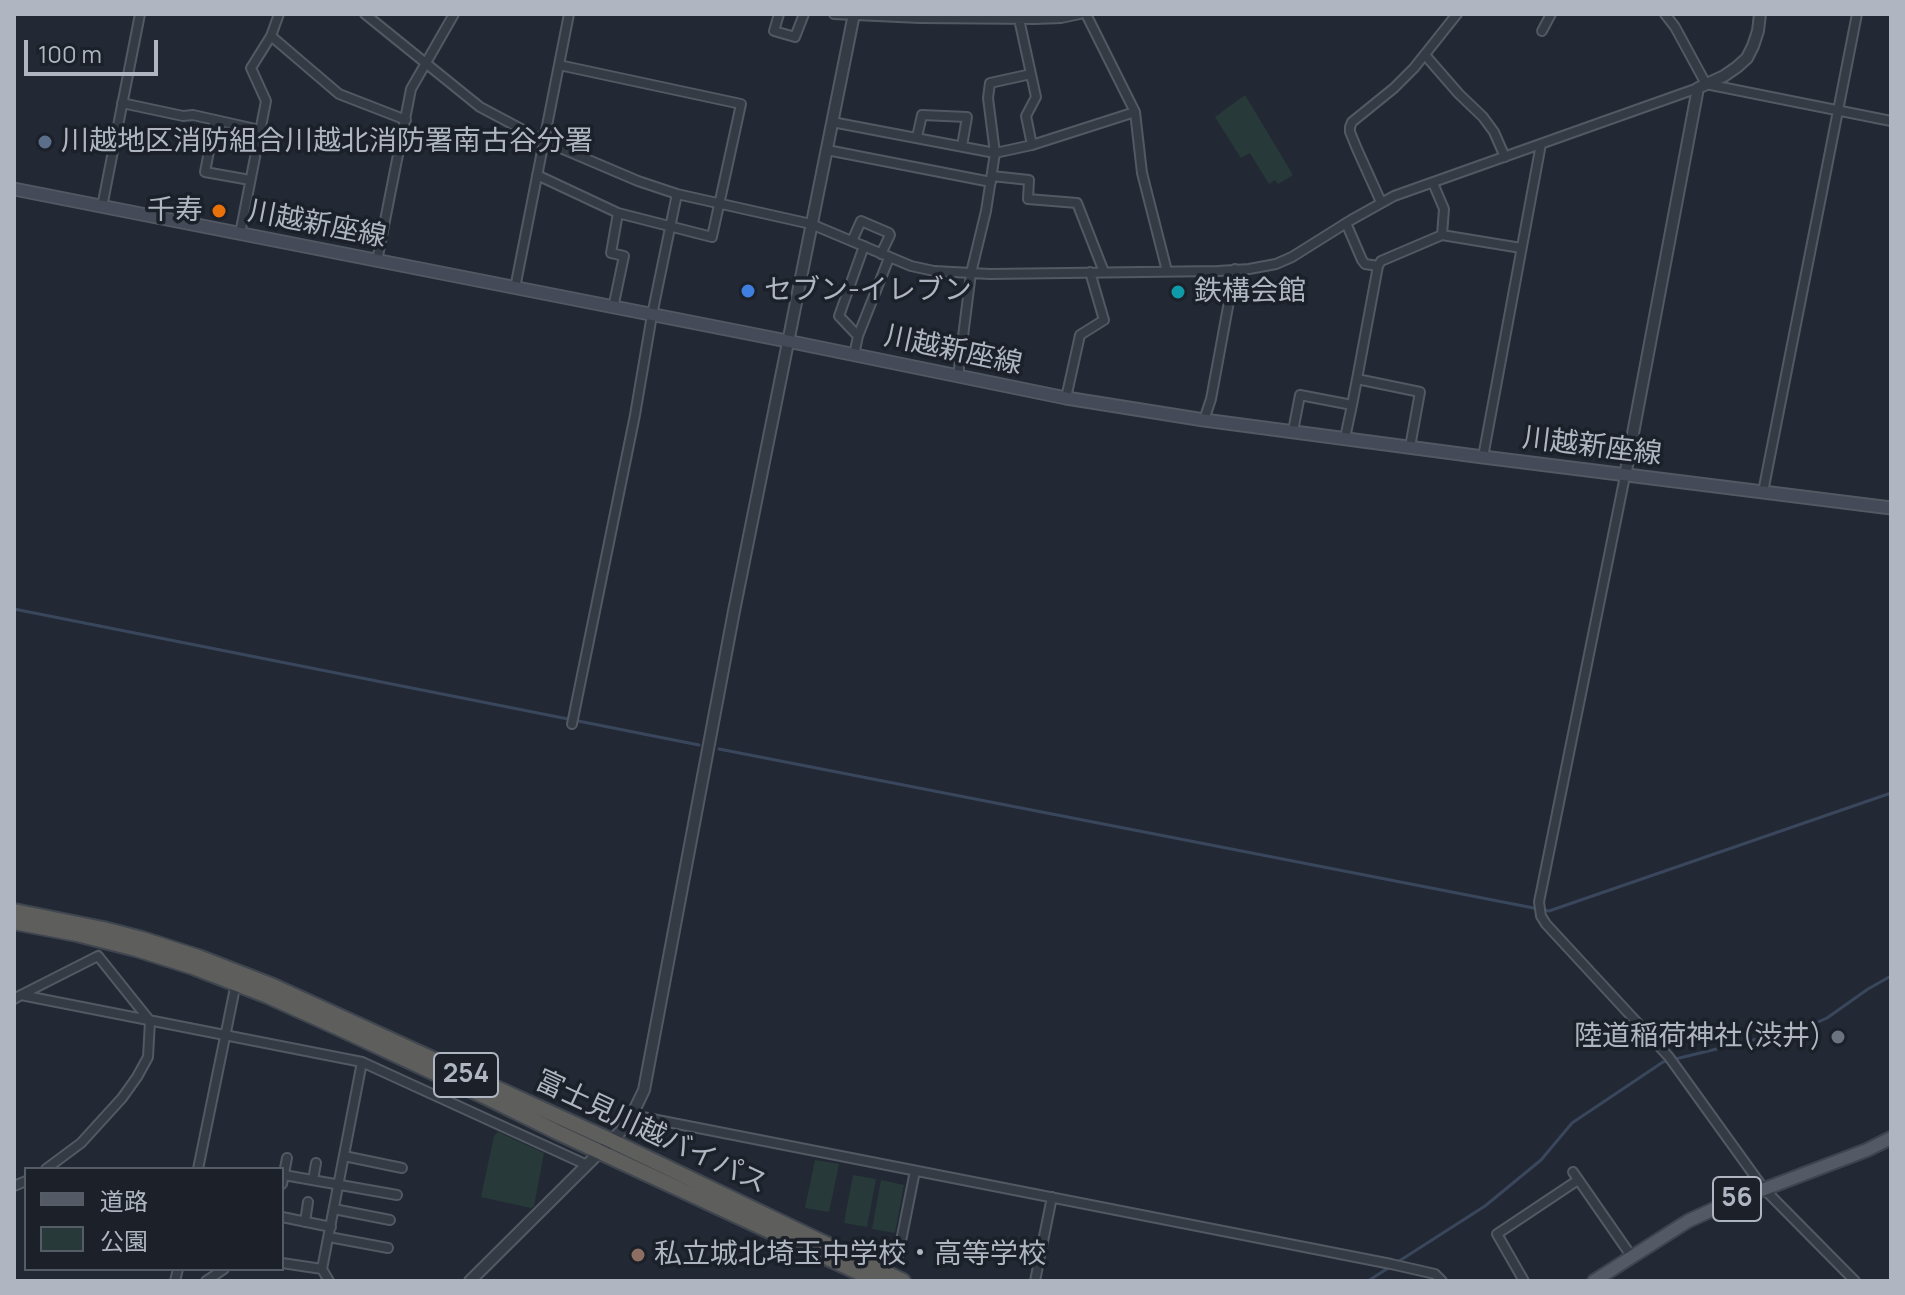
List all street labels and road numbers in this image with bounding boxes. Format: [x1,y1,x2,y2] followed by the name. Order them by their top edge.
[245,195,389,255] street label: 川越新座線
[881,320,1025,382] street label: 川越新座線
[1520,422,1664,472] street label: 川越新座線
[434,1053,498,1097] road number: 254
[530,1065,772,1201] street label: 富士見川越バイパス
[1713,1177,1761,1221] road number: 56

